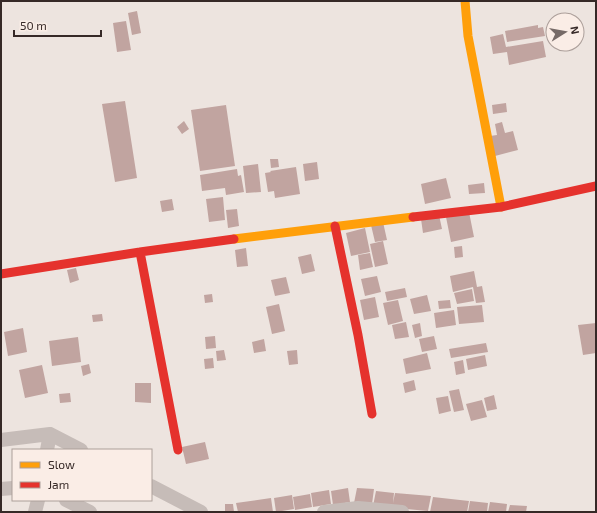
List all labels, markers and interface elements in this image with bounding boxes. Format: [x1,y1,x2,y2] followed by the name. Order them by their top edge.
[14,12,101,38] scale bar
[545,12,585,52] north arrow
[20,18,47,32] text: 50 m
[568,25,582,35] text: N
[12,449,152,501] legend
[48,457,75,471] text: Slow
[48,477,69,491] text: Jam

